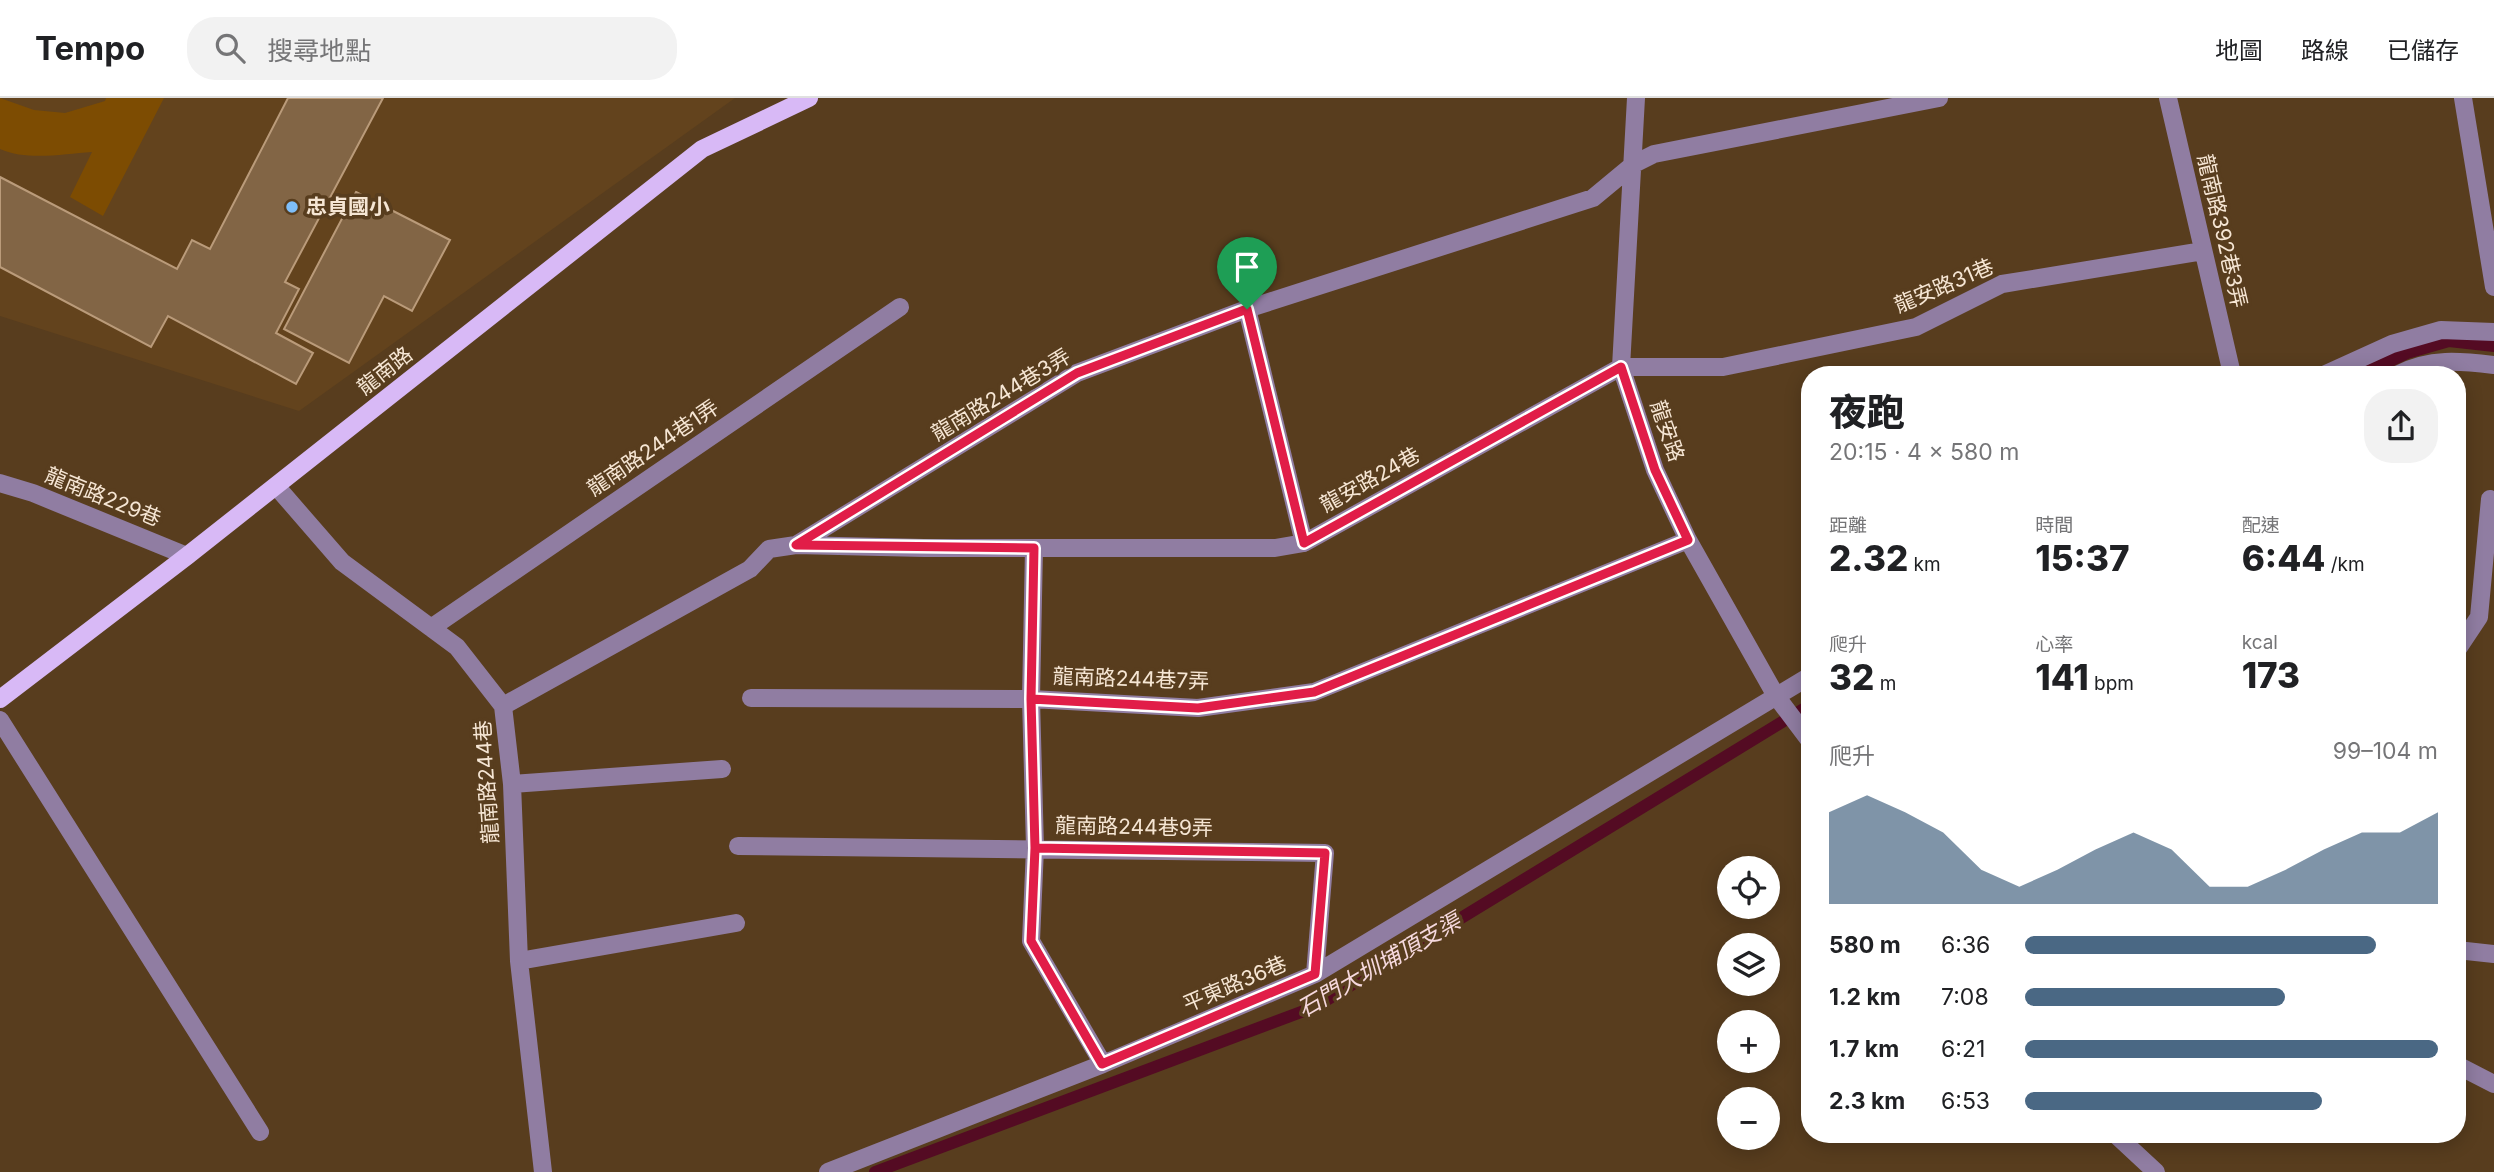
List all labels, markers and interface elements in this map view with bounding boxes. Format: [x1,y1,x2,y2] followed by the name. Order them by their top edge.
[187,17,677,80] search box
[35,28,145,68] text: Tempo
[211,29,249,67] icon: search
[267,35,371,66] text: 搜尋地點
[2215,36,2263,65] text: 地圖
[2301,36,2349,65] text: 路線
[2387,36,2459,65] text: 已儲存
[2193,152,2252,310] street label: 龍南路392巷3弄
[306,194,390,219] place label: 忠貞國小
[284,199,300,215] marker: 忠貞國小
[1217,237,1277,309] pin
[1228,248,1266,286] icon: arrive
[1890,253,1997,318] street label: 龍安路31巷
[352,341,417,400] street label: 龍南路
[927,343,1075,446] street label: 龍南路244巷3弄
[1829,389,1905,435] text: 夜跑
[2364,389,2438,463] button: share
[582,394,723,501] street label: 龍南路244巷1弄
[1645,397,1690,465] street label: 龍安路
[1829,438,2019,466] text: 20:15 · 4 × 580 m
[1316,442,1424,517] street label: 龍安路24巷
[42,462,165,531] street label: 龍南路229巷
[1829,514,1867,537] text: 距離
[2035,514,2073,537] text: 時間
[2242,514,2280,537] text: 配速
[1829,537,1908,579] text: 2.32
[2035,537,2130,579] text: 15:37
[2242,537,2325,579] text: 6:44
[1908,553,1941,576] text: km
[2325,553,2365,576] text: /km
[2242,631,2278,654] text: kcal
[1829,633,1867,656] text: 爬升
[2035,633,2073,656] text: 心率
[2242,654,2300,696] text: 173
[1829,656,1874,698] text: 32
[2035,656,2089,698] text: 141
[1052,663,1210,694] street label: 龍南路244巷7弄
[1874,672,1896,695] text: m
[2089,672,2134,695] text: bpm
[470,720,503,845] street label: 龍南路244巷
[2333,737,2438,765] text: 99–104 m
[1829,742,1875,770] text: 爬升
[1055,813,1213,840] street label: 龍南路244巷9弄
[1717,856,1780,1150] map controls
[1717,856,1780,919] button: locate
[1292,905,1468,1023] water label: 石門大圳埔頂支渠
[1829,931,1901,959] text: 580 m
[1941,931,1990,959] text: 6:36
[1717,933,1780,996] button: layers
[1179,951,1290,1017] street label: 平東路36巷
[1829,983,1901,1011] text: 1.2 km
[1941,983,1989,1011] text: 7:08
[1717,1010,1780,1073] button: +
[1829,1035,1899,1063] text: 1.7 km
[1941,1035,1985,1063] text: 6:21
[1717,1087,1780,1150] button: −
[1829,1087,1905,1115] text: 2.3 km
[1941,1087,1990,1115] text: 6:53

